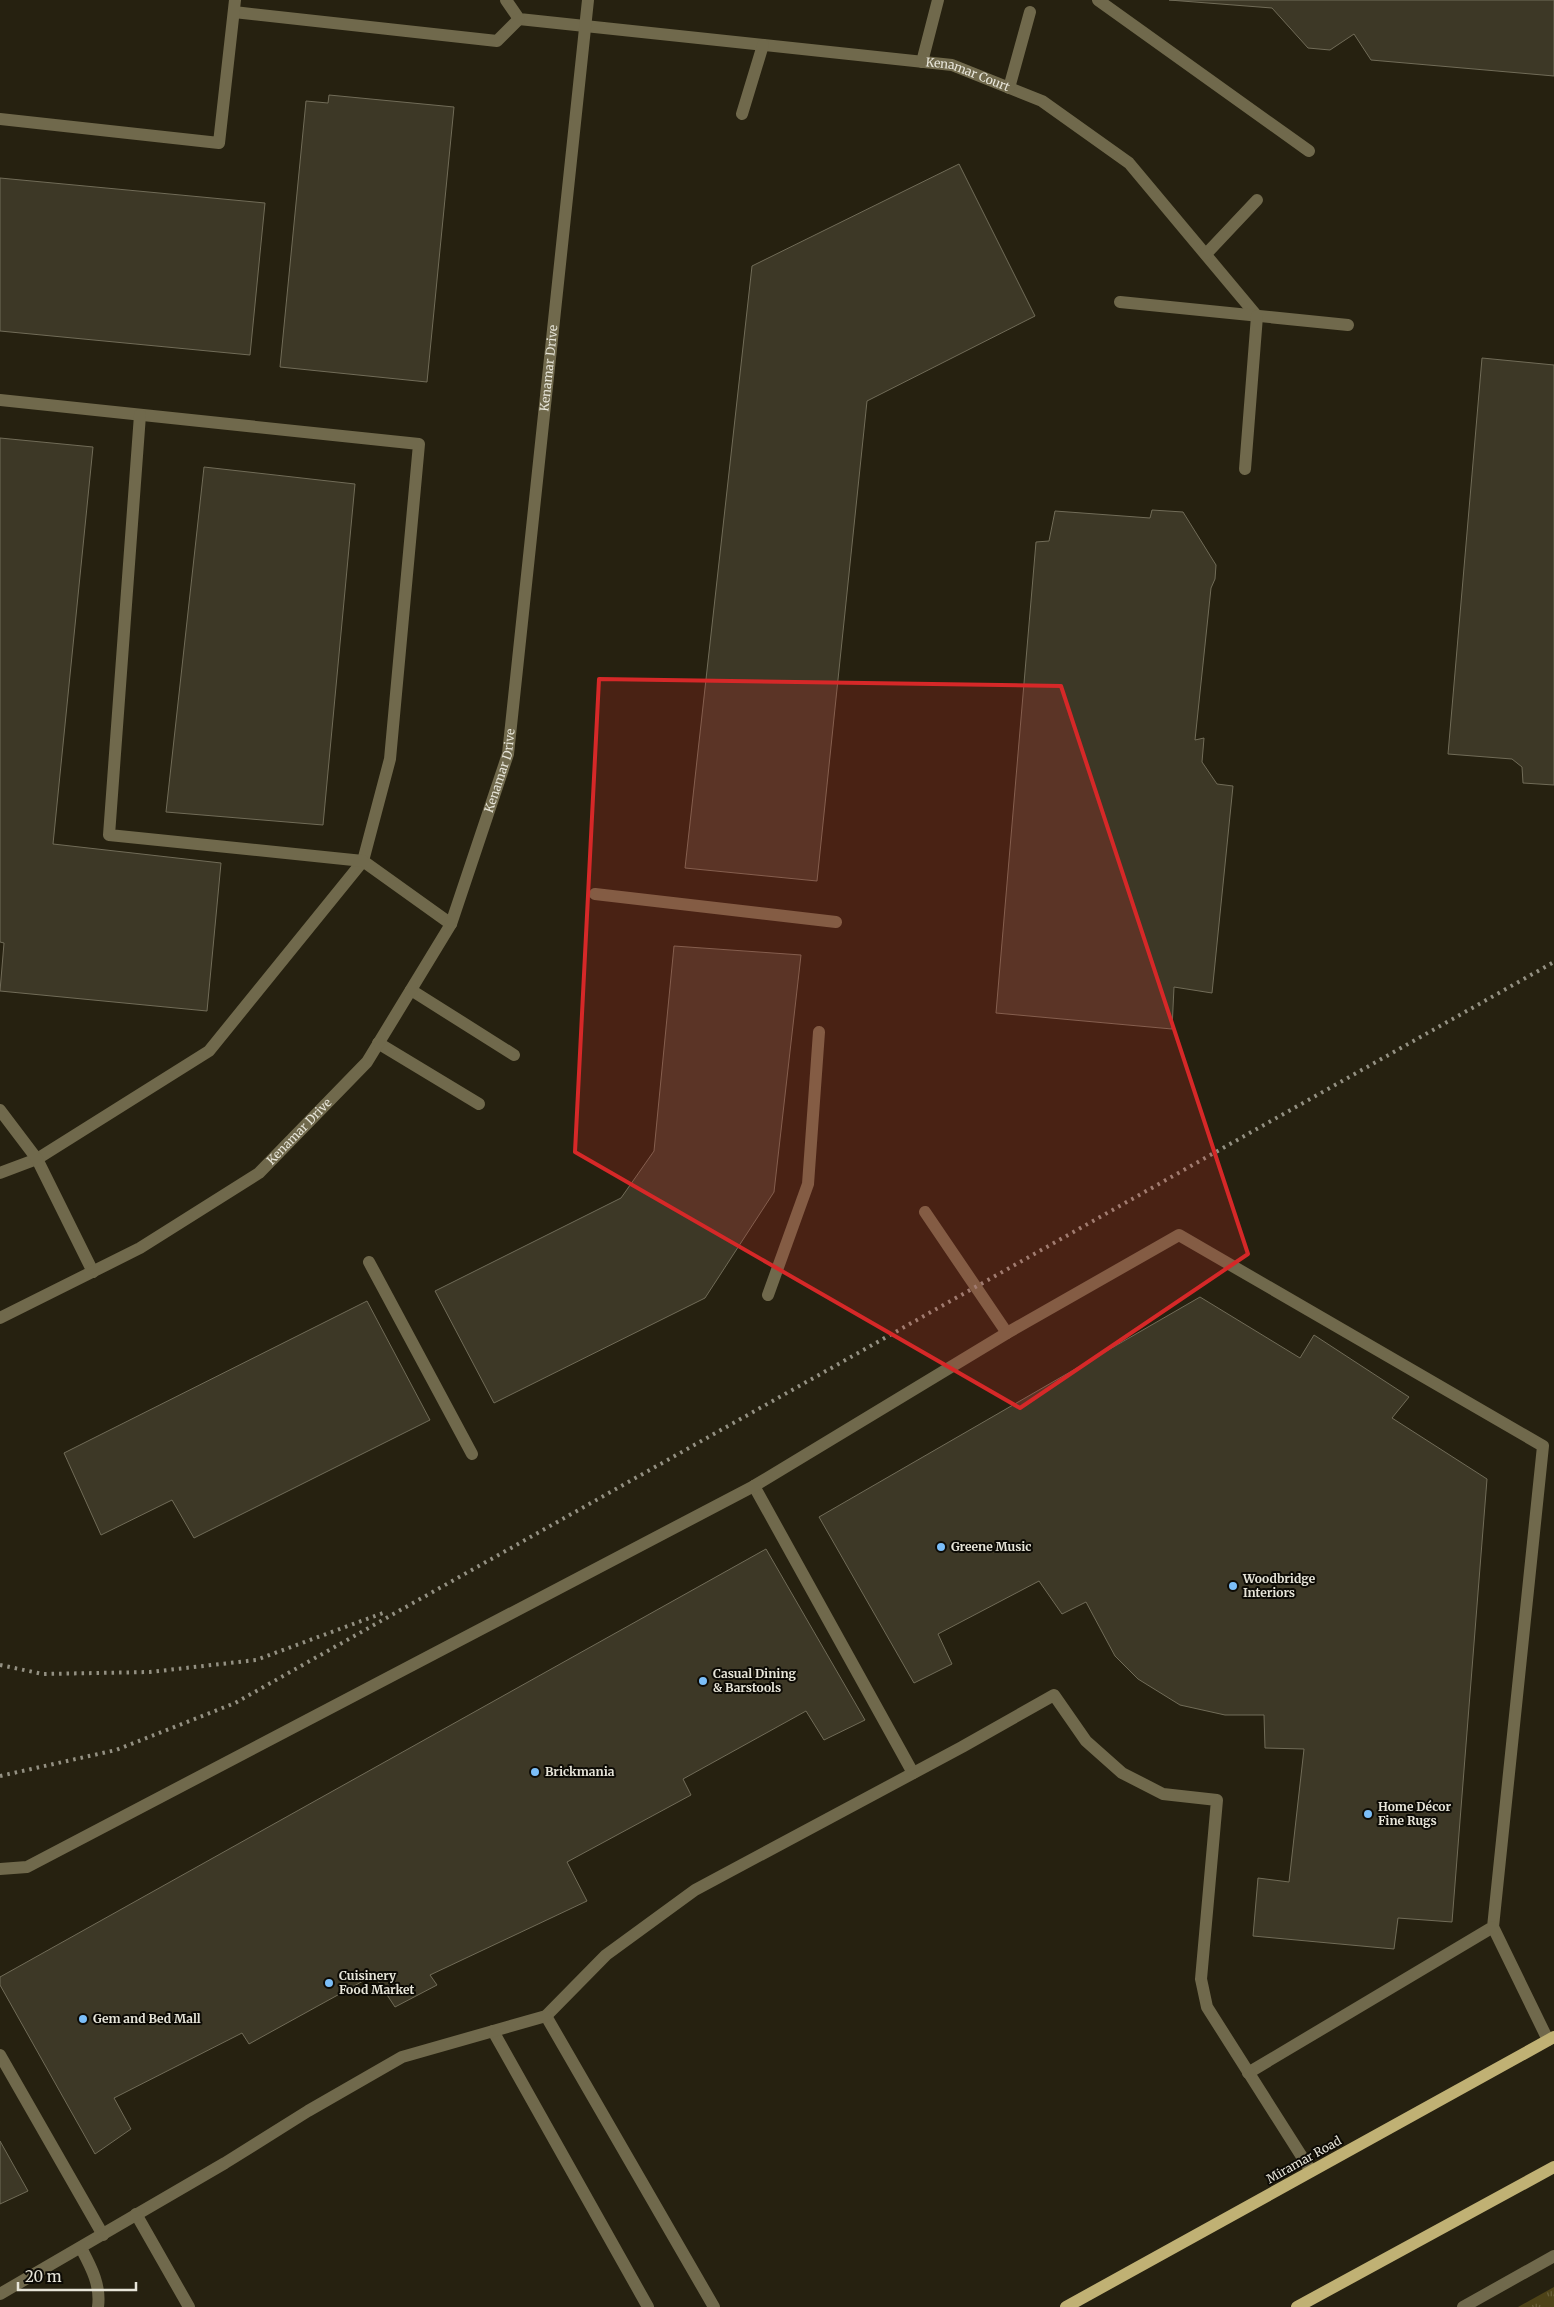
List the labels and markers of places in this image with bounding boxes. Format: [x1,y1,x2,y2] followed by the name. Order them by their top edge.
[951,1539,1031,1554] place label: Greene Music
[935,1541,947,1553] marker: Greene Music
[1242,1571,1316,1600] place label: Woodbridge Interiors
[1227,1580,1239,1592] marker: Woodbridge Interiors
[713,1666,796,1695] place label: Casual Dining & Barstools
[697,1675,709,1687] marker: Casual Dining & Barstools
[545,1764,615,1779] place label: Brickmania
[529,1766,541,1778] marker: Brickmania
[1378,1799,1451,1828] place label: Home Décor Fine Rugs
[1362,1808,1374,1820] marker: Home Décor Fine Rugs
[339,1968,414,1997] place label: Cuisinery Food Market
[323,1977,335,1989] marker: Cuisinery Food Market
[93,2011,201,2026] place label: Gem and Bed Mall
[77,2013,89,2025] marker: Gem and Bed Mall

